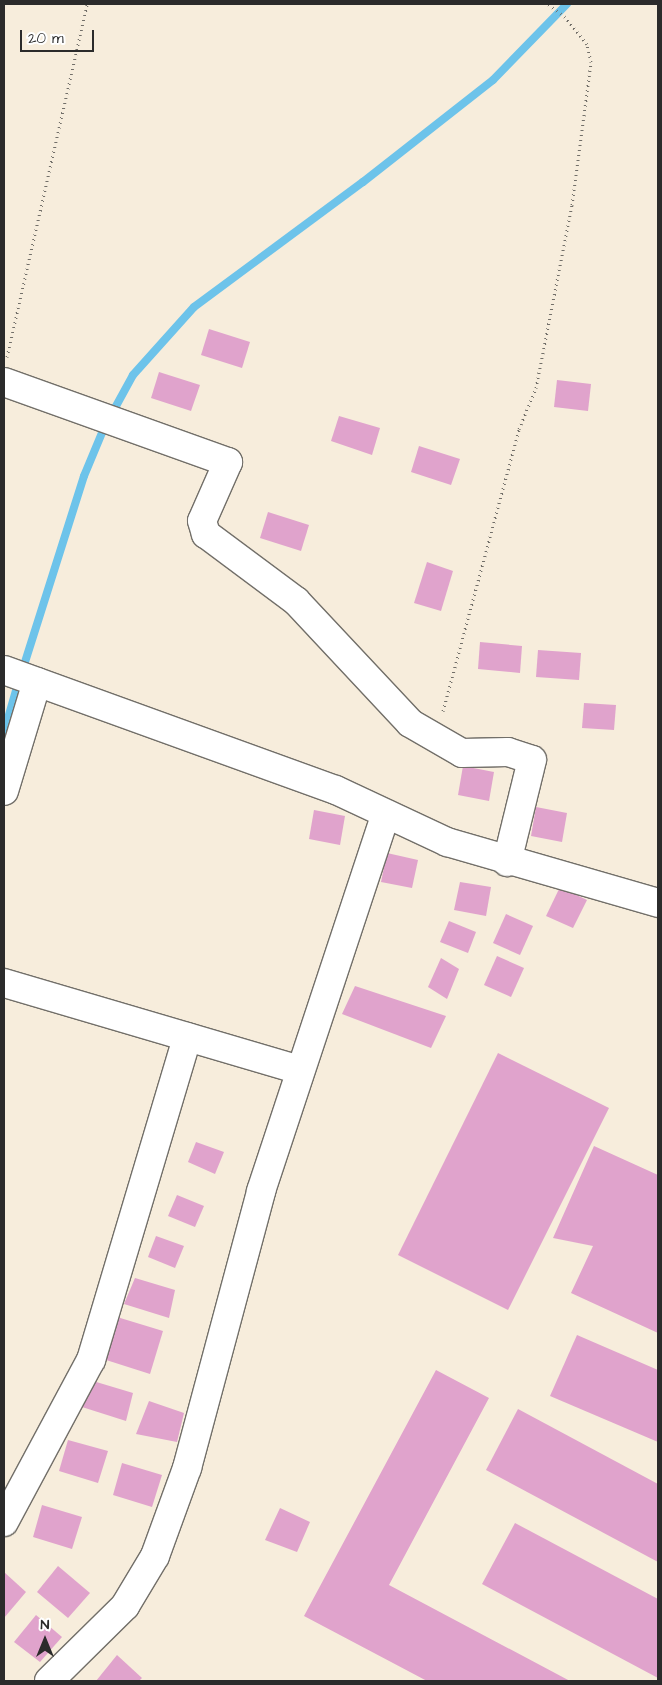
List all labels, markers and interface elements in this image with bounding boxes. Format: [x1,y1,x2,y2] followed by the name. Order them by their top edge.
[22,20,96,52] scale bar
[28,28,64,49] text: 20 m
[20,1615,70,1665] north arrow
[41,1615,49,1635] text: N

